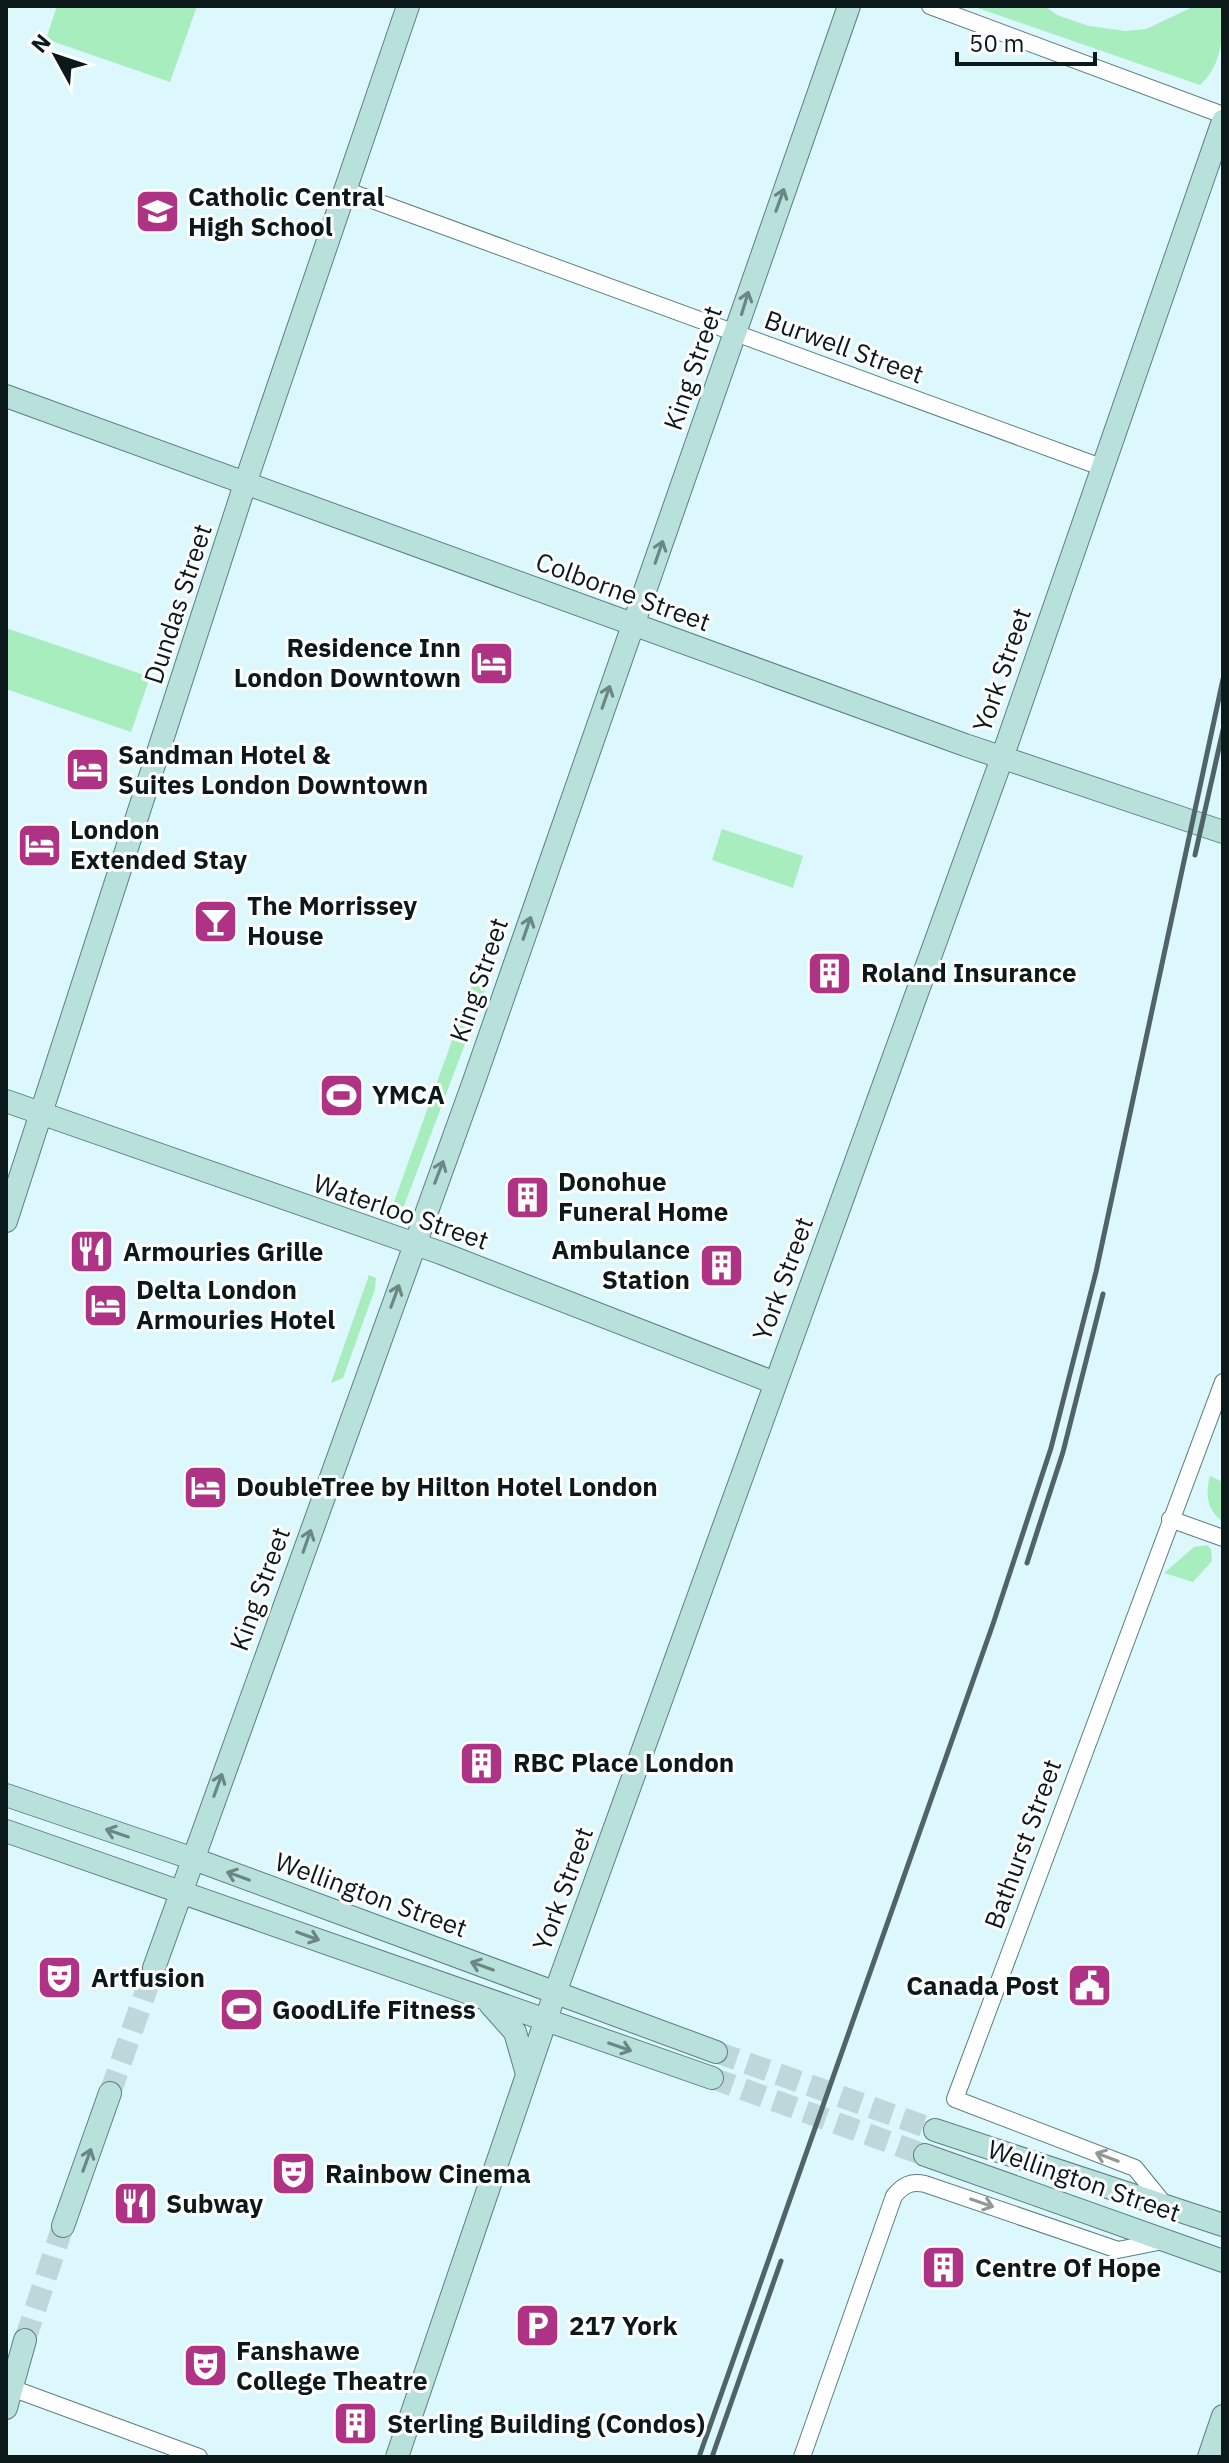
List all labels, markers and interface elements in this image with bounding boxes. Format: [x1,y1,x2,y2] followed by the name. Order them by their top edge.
[16,16,96,96] north arrow
[957,16,1095,66] scale bar
[24,27,57,58] text: N
[969,27,1024,59] text: 50 m
[188,179,385,243] place label: Catholic Central High School
[133,188,181,236] school or university icon: Catholic Central High School
[774,188,788,213] one-way arrow
[738,291,753,317] one-way arrow
[655,301,729,434] street label: King Street
[760,302,929,391] street label: Burwell Street
[135,519,219,688] street label: Dundas Street
[652,540,667,565] one-way arrow
[531,544,715,638] street label: Colborne Street
[964,603,1038,736] street label: York Street
[234,630,461,694] place label: Residence Inn London Downtown
[468,639,516,687] hotel icon: Residence Inn London Downtown
[600,685,615,710] one-way arrow
[118,737,428,801] place label: Sandman Hotel & Suites London Downtown
[63,746,111,794] hotel icon: Sandman Hotel & Suites London Downtown
[70,812,247,876] place label: London Extended Stay
[15,821,63,869] hotel icon: London Extended Stay
[247,888,417,952] place label: The Morrissey House
[192,897,240,945] bar icon: The Morrissey House
[441,913,515,1046] street label: King Street
[521,916,535,941] one-way arrow
[806,949,854,997] building icon: Roland Insurance
[861,955,1077,989] place label: Roland Insurance
[317,1071,365,1119] sports icon: YMCA
[372,1077,445,1111] place label: YMCA
[433,1161,447,1185] one-way arrow
[558,1164,728,1228] place label: Donohue Funeral Home
[309,1165,494,1257] street label: Waterloo Street
[503,1173,551,1221] building icon: Donohue Funeral Home
[744,1212,820,1345] street label: York Street
[68,1228,116,1276] restaurant icon: Armouries Grille
[552,1232,690,1296] place label: Ambulance Station
[123,1234,323,1268] place label: Armouries Grille
[697,1241,745,1289] building icon: Ambulance Station
[136,1272,335,1336] place label: Delta London Armouries Hotel
[81,1281,129,1329] hotel icon: Delta London Armouries Hotel
[388,1284,403,1309] one-way arrow
[181,1463,229,1511] hotel icon: DoubleTree by Hilton Hotel London
[236,1469,658,1503] place label: DoubleTree by Hilton Hotel London
[221,1522,297,1655] street label: King Street
[301,1528,316,1553] one-way arrow
[458,1739,506,1787] building icon: RBC Place London
[513,1745,734,1779] place label: RBC Place London
[976,1754,1068,1933] street label: Bathurst Street
[212,1773,226,1798] one-way arrow
[524,1822,600,1955] street label: York Street
[105,1824,130,1839] one-way arrow
[271,1844,472,1945] street label: Wellington Street
[226,1867,251,1882] one-way arrow
[295,1930,320,1945] one-way arrow
[36,1954,84,2002] theatre icon: Artfusion
[470,1958,495,1972] one-way arrow
[91,1960,205,1994] place label: Artfusion
[1066,1962,1114,2010] public building icon: Canada Post
[906,1968,1059,2002] place label: Canada Post
[217,1986,265,2034] sports icon: GoodLife Fitness
[272,1992,476,2026] place label: GoodLife Fitness
[607,2041,632,2055] one-way arrow
[983,2131,1185,2229] street label: Wellington Street
[80,2147,95,2172] one-way arrow
[1095,2149,1119,2163] one-way arrow
[270,2150,318,2198] theatre icon: Rainbow Cinema
[325,2156,531,2190] place label: Rainbow Cinema
[111,2180,159,2228] restaurant icon: Subway
[166,2186,263,2220] place label: Subway
[970,2197,995,2212] one-way arrow
[920,2244,968,2292] building icon: Centre Of Hope
[975,2250,1161,2284] place label: Centre Of Hope
[514,2302,562,2350] parking icon: 217 York
[569,2308,677,2342] place label: 217 York
[236,2333,428,2397] place label: Fanshawe College Theatre
[181,2342,229,2390] theatre icon: Fanshawe College Theatre
[332,2400,380,2448] building icon: Sterling Building (Condos)
[387,2406,705,2440] place label: Sterling Building (Condos)

